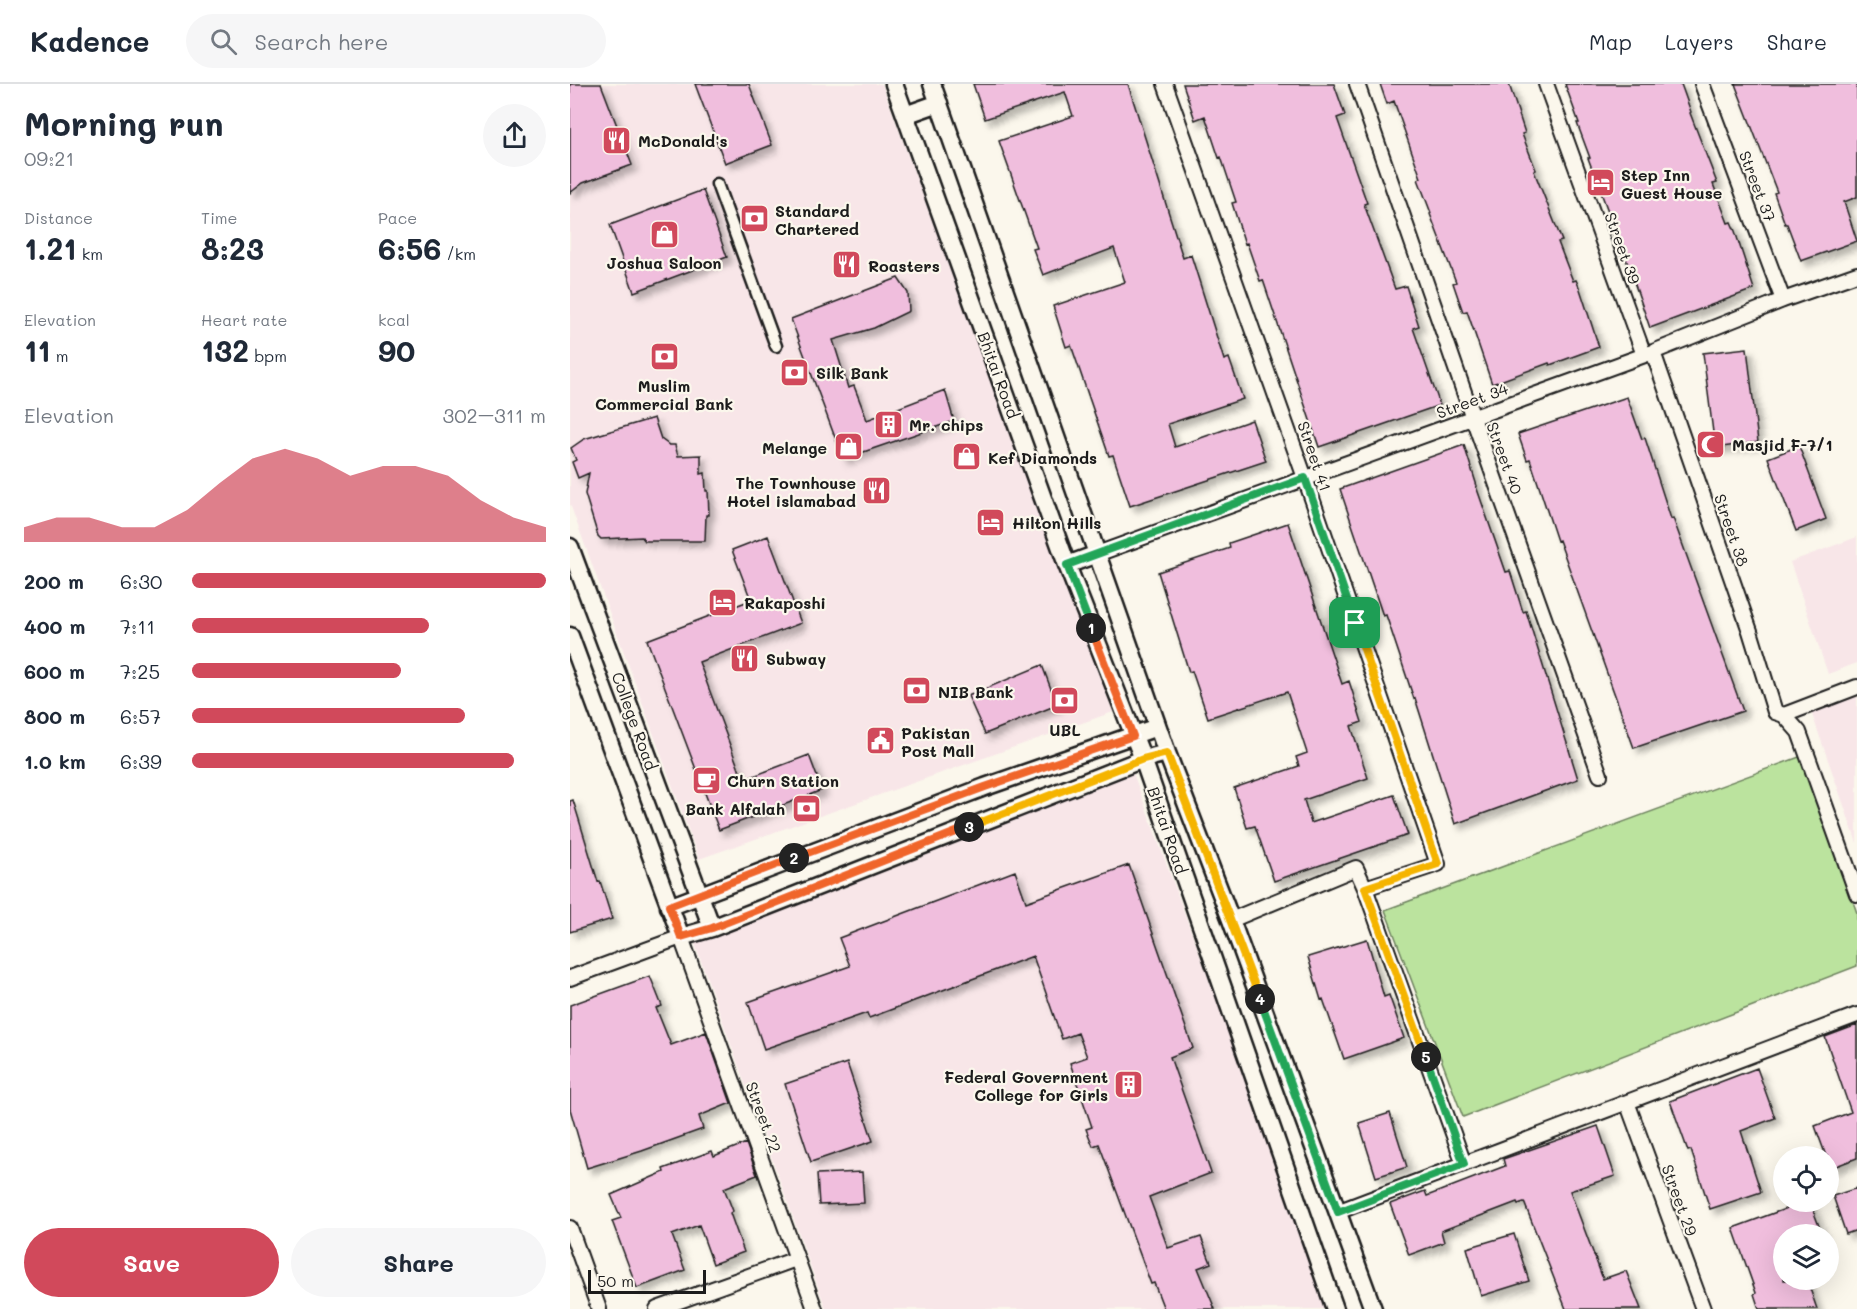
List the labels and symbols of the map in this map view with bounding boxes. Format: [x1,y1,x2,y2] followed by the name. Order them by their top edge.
[601,124,633,156] restaurant icon: McDonald's
[638,130,728,151] place label: McDonald's
[1735,148,1781,225] street label: Street 37
[1621,164,1722,203] place label: Step Inn Guest House
[1584,167,1616,199] hotel icon: Step Inn Guest House
[775,200,859,239] place label: Standard Chartered
[738,203,770,235] bank icon: Standard Chartered
[1600,209,1646,287] street label: Street 39
[648,218,680,250] shop icon: Joshua Saloon
[831,249,863,281] restaurant icon: Roasters
[606,252,722,273] place label: Joshua Saloon
[868,255,940,276] place label: Roasters
[974,329,1024,421] street label: Bhitai Road
[648,341,680,373] bank icon: Muslim Commercial Bank
[779,356,811,388] bank icon: Silk Bank
[816,362,889,383] place label: Silk Bank
[595,375,733,414] place label: Muslim Commercial Bank
[1433,377,1511,423] street label: Street 34
[872,408,904,440] building icon: Mr. chips
[909,414,983,435] place label: Mr. chips
[1293,418,1337,494] street label: Street 41
[1482,419,1528,497] street label: Street 40
[1695,428,1727,460] mosque icon: Masjid F-7/1
[832,431,864,463] shop icon: Melange
[1732,434,1832,455] place label: Masjid F-7/1
[762,437,827,458] place label: Melange
[951,441,983,473] shop icon: Kef Diamonds
[988,447,1097,468] place label: Kef Diamonds
[726,472,856,511] place label: The Townhouse Hotel islamabad
[861,475,893,507] restaurant icon: The Townhouse Hotel islamabad
[1710,491,1754,569] street label: Street 38
[975,506,1007,538] hotel icon: Hilton Hills
[1012,512,1101,533] place label: Hilton Hills
[707,586,739,618] hotel icon: Rakaposhi
[744,592,826,613] place label: Rakaposhi
[1329,597,1380,648] pin
[1076,613,1106,643] pin: 1
[729,642,761,674] restaurant icon: Subway
[766,648,827,669] place label: Subway
[608,669,662,773] street label: College Road
[901,675,933,707] bank icon: NIB Bank
[938,681,1013,702] place label: NIB Bank
[1049,685,1081,717] bank icon: UBL
[1049,719,1081,740] place label: UBL
[901,722,974,761] place label: Pakistan Post Mall
[864,725,896,757] public building icon: Pakistan Post Mall
[690,764,722,796] cafe icon: Churn Station
[727,770,839,791] place label: Churn Station
[1143,784,1193,876] street label: Bhitai Road
[790,792,822,824] bank icon: Bank Alfalah
[685,798,785,819] place label: Bank Alfalah
[954,812,984,842] pin: 3
[779,843,809,873] pin: 2
[1245,984,1275,1014] pin: 4
[1411,1042,1441,1072] pin: 5
[944,1066,1108,1105] place label: Federal Government College for Girls
[1113,1069,1145,1101] building icon: Federal Government College for Girls
[741,1079,787,1155] street label: Street 22
[1657,1161,1703,1239] street label: Street 29
[588,1267,706,1294] scale bar

